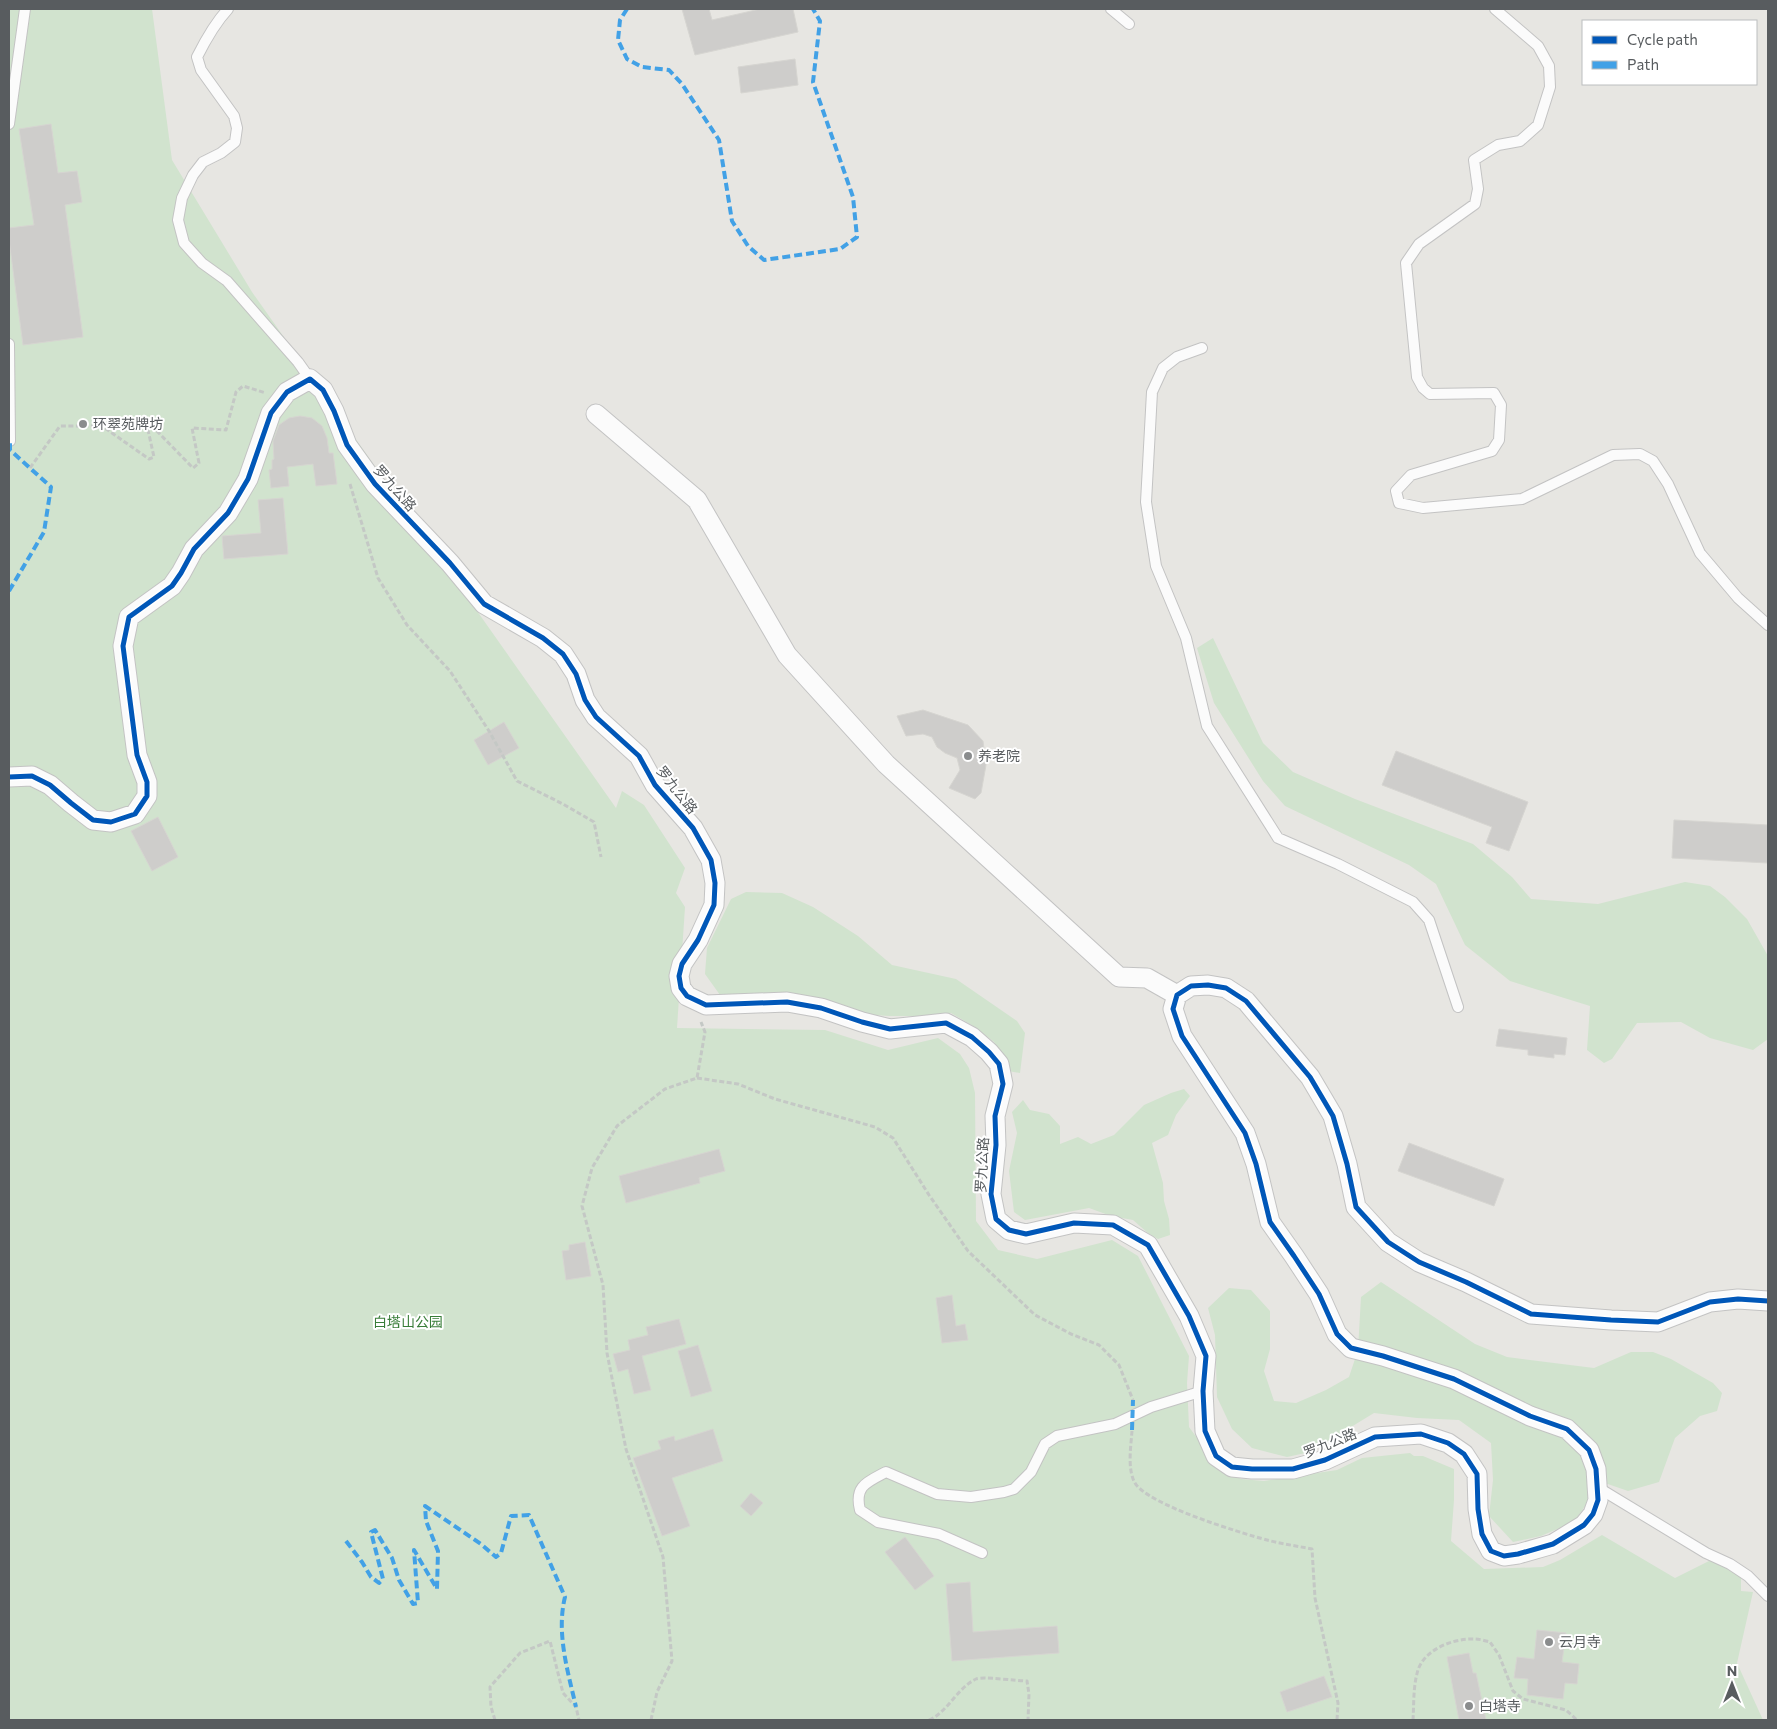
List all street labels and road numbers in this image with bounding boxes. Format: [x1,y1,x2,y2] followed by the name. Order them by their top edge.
[371,461,420,514] street label: 罗九公路
[653,762,701,817] street label: 罗九公路
[972,1137,991,1193] street label: 罗九公路
[1301,1424,1359,1461] street label: 罗九公路

